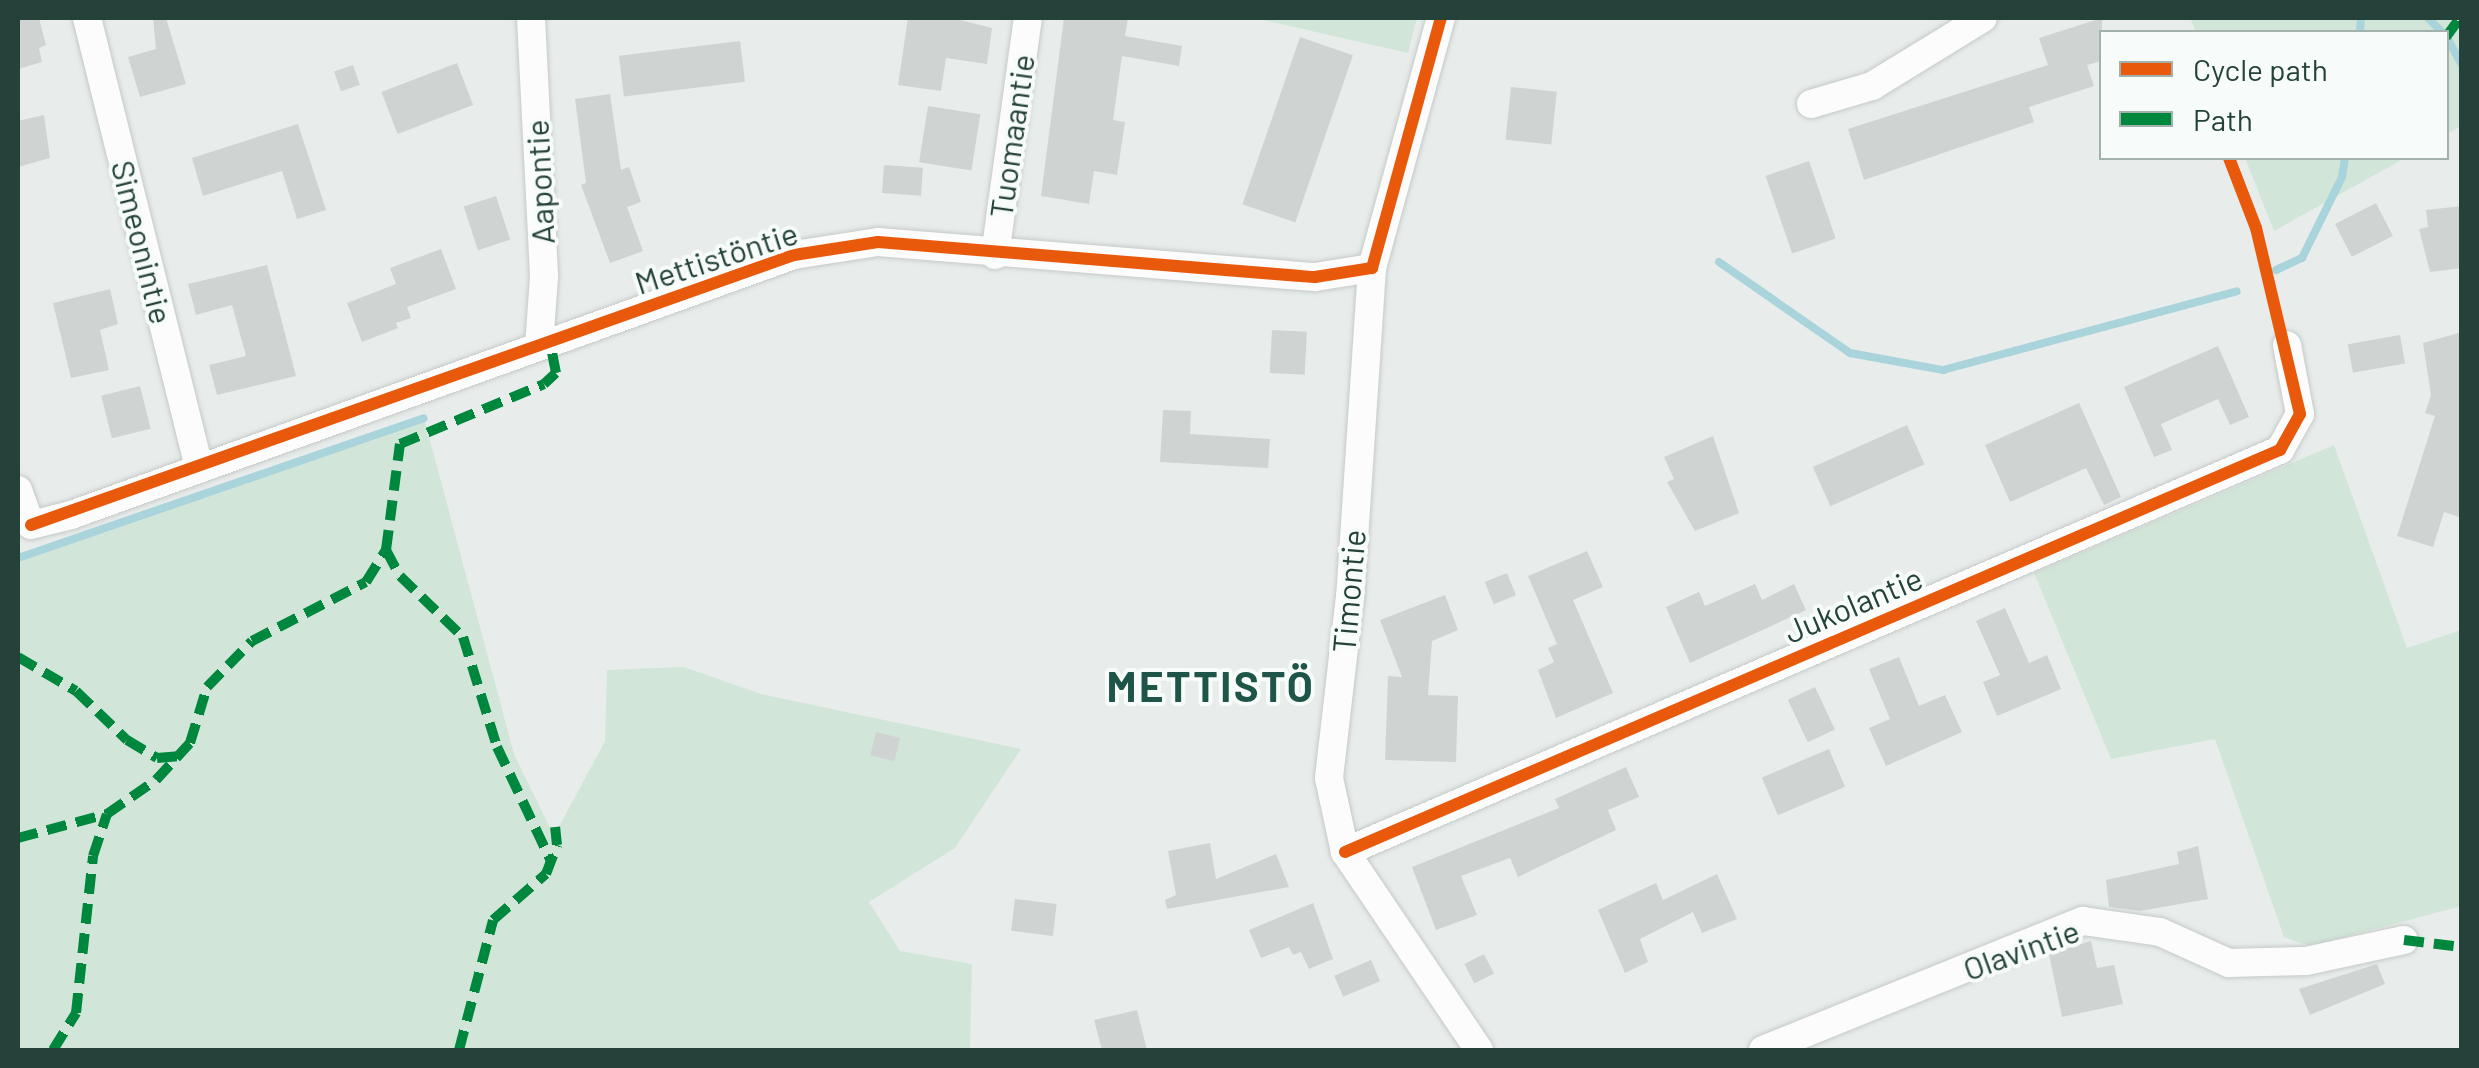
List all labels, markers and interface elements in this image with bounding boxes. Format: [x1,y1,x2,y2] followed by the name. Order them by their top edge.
[2099,30,2449,160] legend
[2193,51,2328,87] text: Cycle path
[981,52,1041,220] street label: Tuomaantie
[2193,101,2253,137] text: Path
[517,119,561,245] street label: Aapontie
[104,156,182,328] street label: Simeonintie
[630,213,802,301] street label: Mettistöntie
[1323,528,1373,654] street label: Timontie
[1778,558,1928,650] street label: Jukolantie
[1107,660,1315,710] district label: METTISTÖ
[1958,910,2084,988] street label: Olavintie

